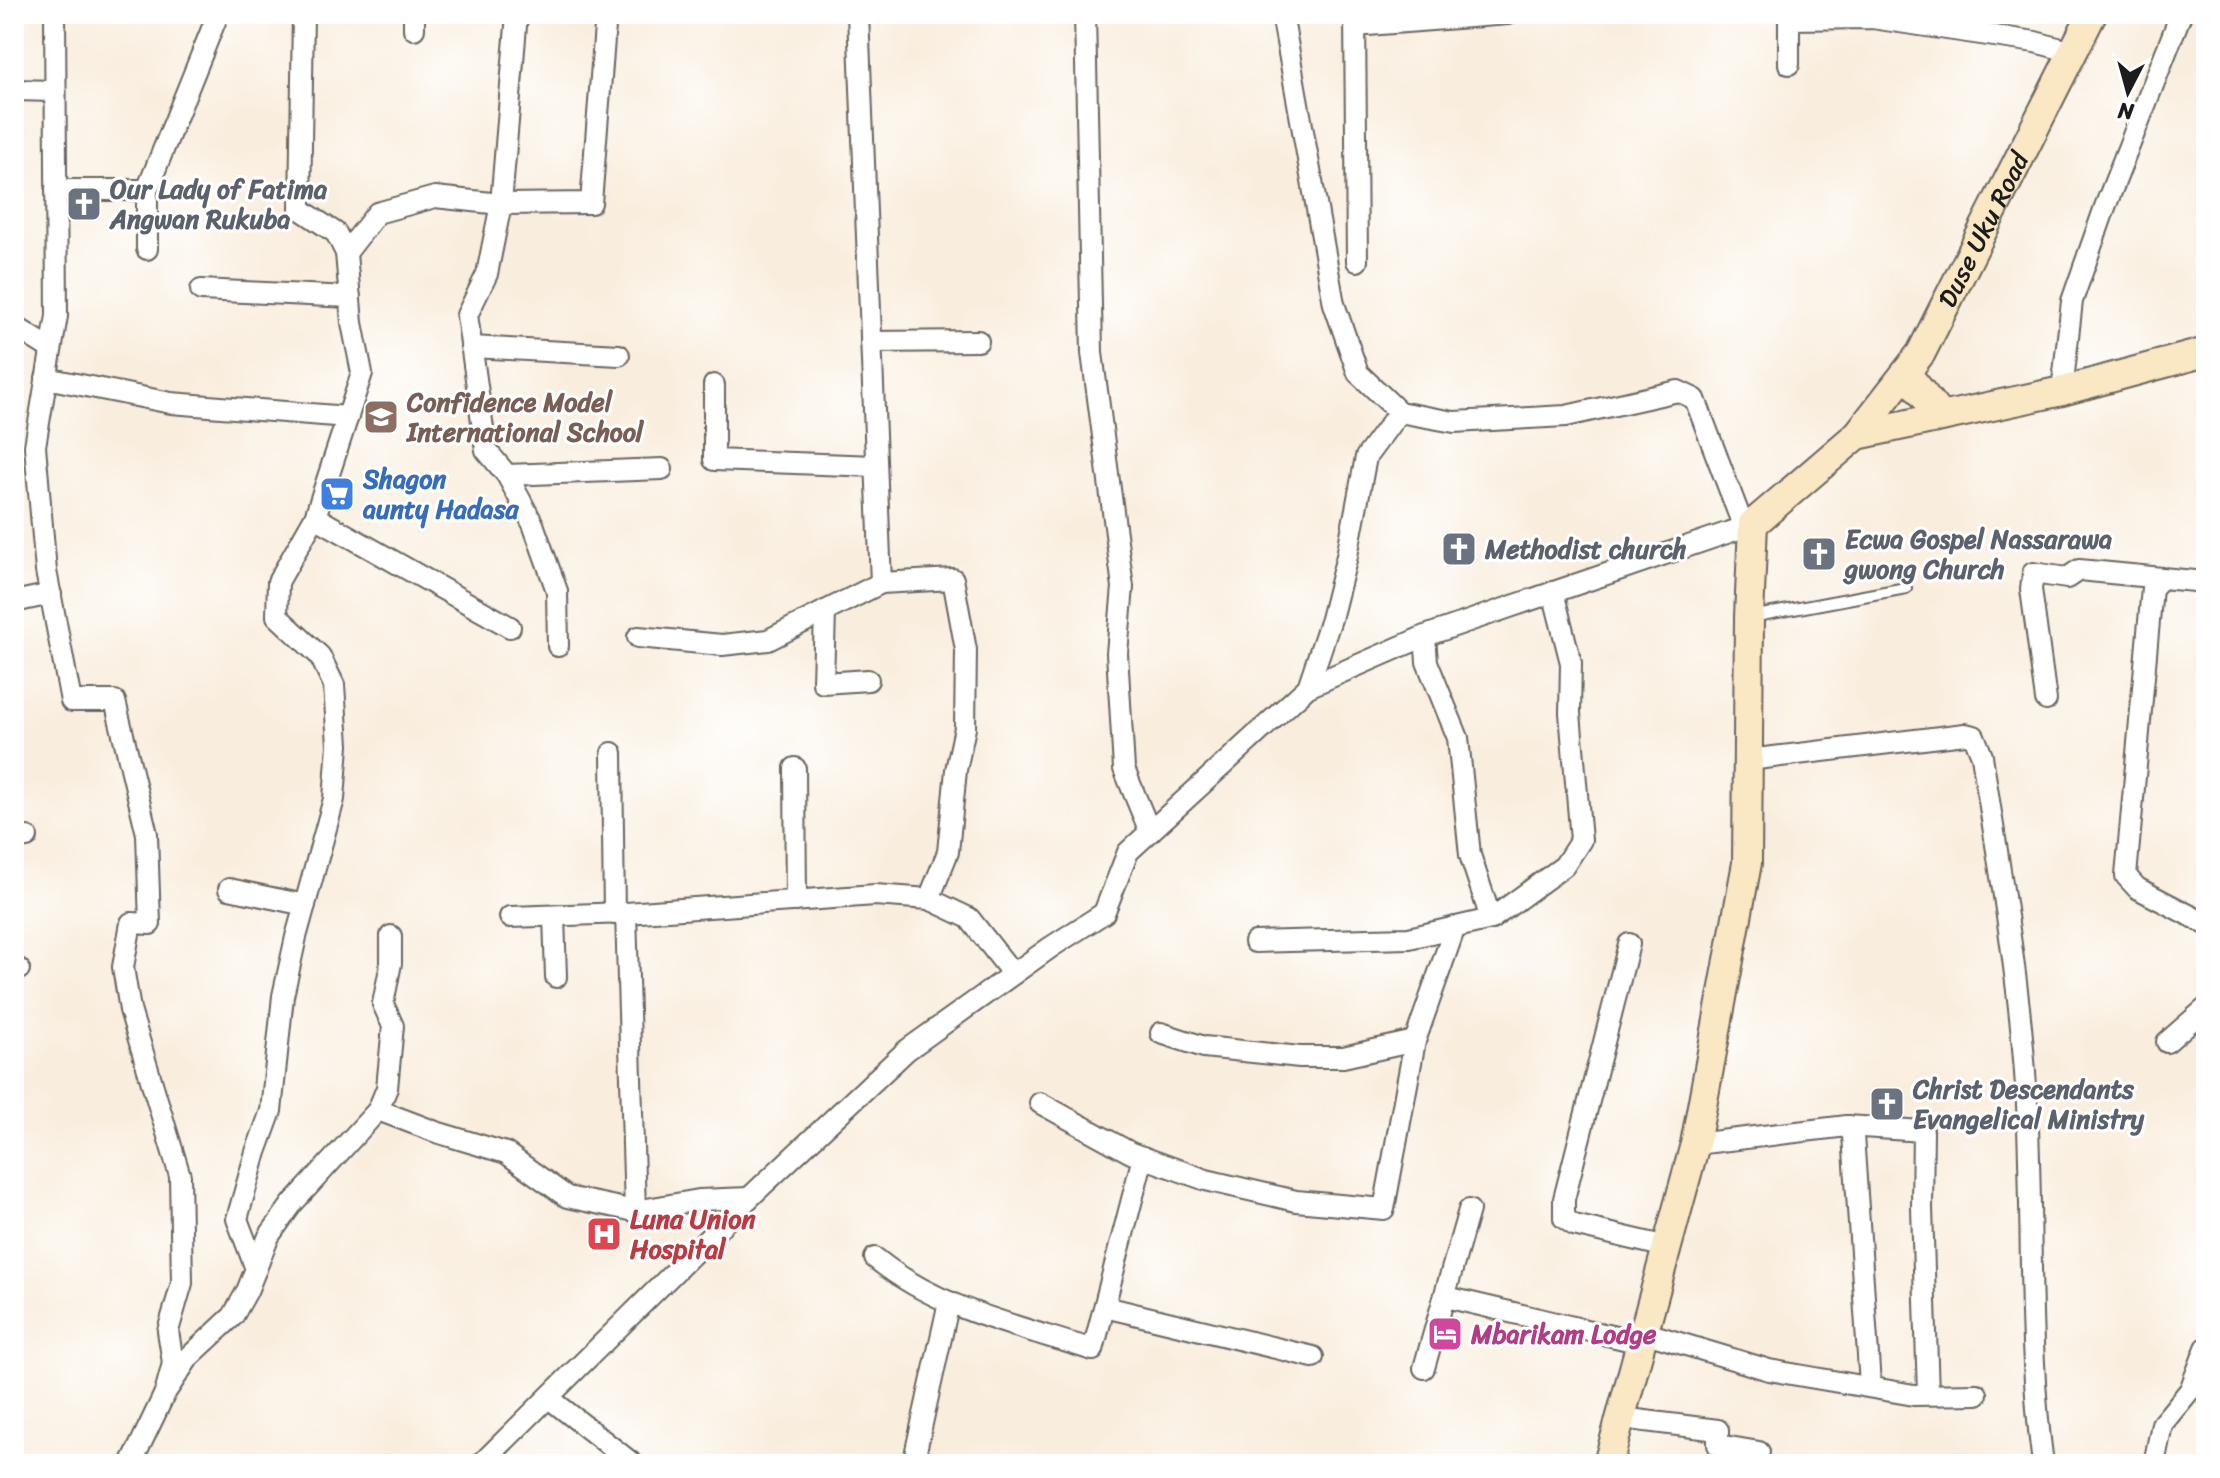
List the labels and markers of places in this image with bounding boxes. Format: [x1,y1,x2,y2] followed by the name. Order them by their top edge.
[109,166,328,242] place label: Our Lady of Fatima Angwan Rukuba
[65,185,103,223] church icon: Our Lady of Fatima Angwan Rukuba
[405,379,645,455] place label: Confidence Model International School
[362,398,400,436] school or university icon: Confidence Model International School
[362,456,520,532] place label: Shagon aunty Hadasa
[318,475,356,513] supermarket icon: Shagon aunty Hadasa
[1842,516,2112,592] place label: Ecwa Gospel Nassarawa gwong Church
[1484,526,1687,572] place label: Methodist church
[1440,530,1478,568] church icon: Methodist church
[1800,535,1838,573] church icon: Ecwa Gospel Nassarawa gwong Church
[1912,1066,2145,1142] place label: Christ Descendants Evangelical Ministry
[1868,1085,1906,1123] church icon: Christ Descendants Evangelical Ministry
[630,1196,756,1272] place label: Luna Union Hospital
[585,1215,623,1253] hospital icon: Luna Union Hospital
[1470,1311,1657,1357] place label: Mbarikam Lodge
[1426,1315,1464,1353] hotel icon: Mbarikam Lodge

